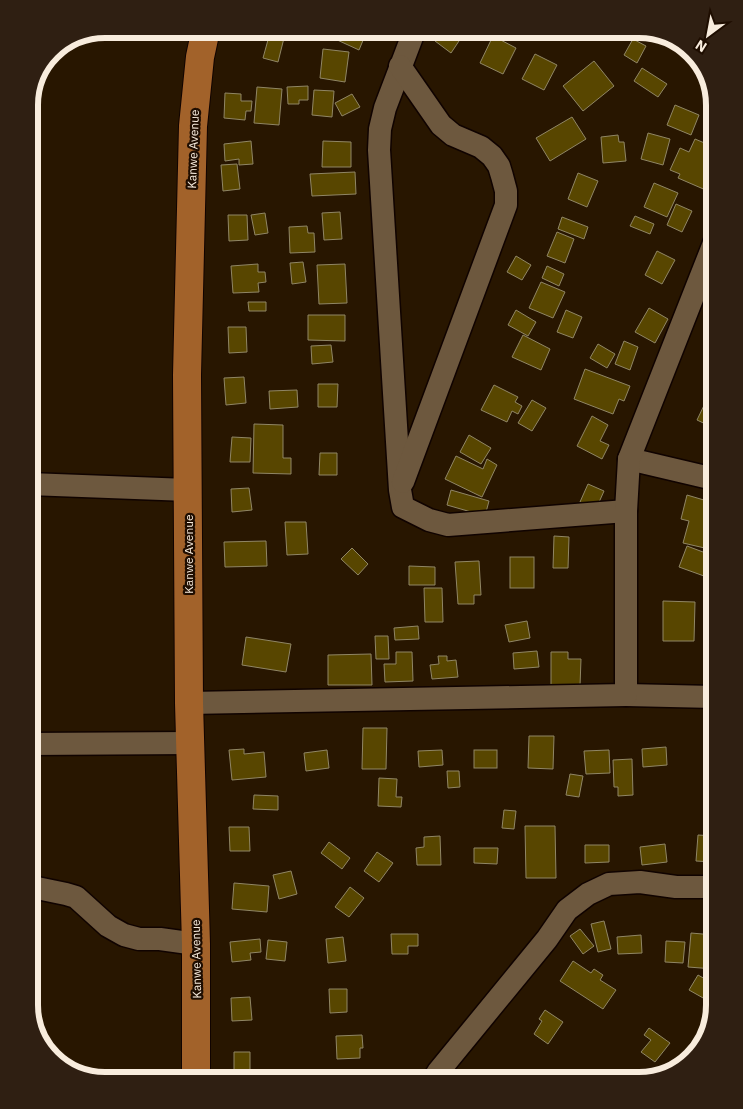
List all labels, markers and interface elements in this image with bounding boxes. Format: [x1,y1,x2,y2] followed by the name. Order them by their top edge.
[683,10,733,60] north arrow
[692,36,710,56] text: N
[184,109,202,189] street label: Kanwe Avenue
[181,514,196,594] street label: Kanwe Avenue
[188,919,204,999] street label: Kanwe Avenue

